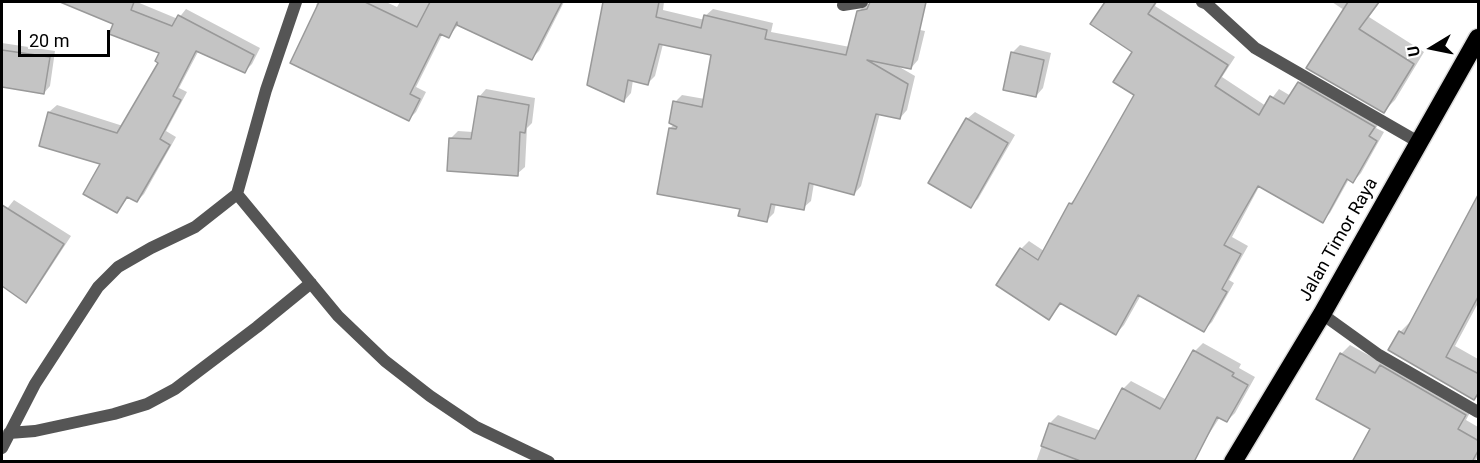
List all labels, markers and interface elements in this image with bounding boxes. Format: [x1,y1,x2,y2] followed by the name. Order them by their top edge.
[21,18,112,56] scale bar
[1402,18,1462,78] north arrow
[29,30,69,51] text: 20 m
[1404,44,1424,58] text: U
[1295,174,1383,306] street label: Jalan Timor Raya

